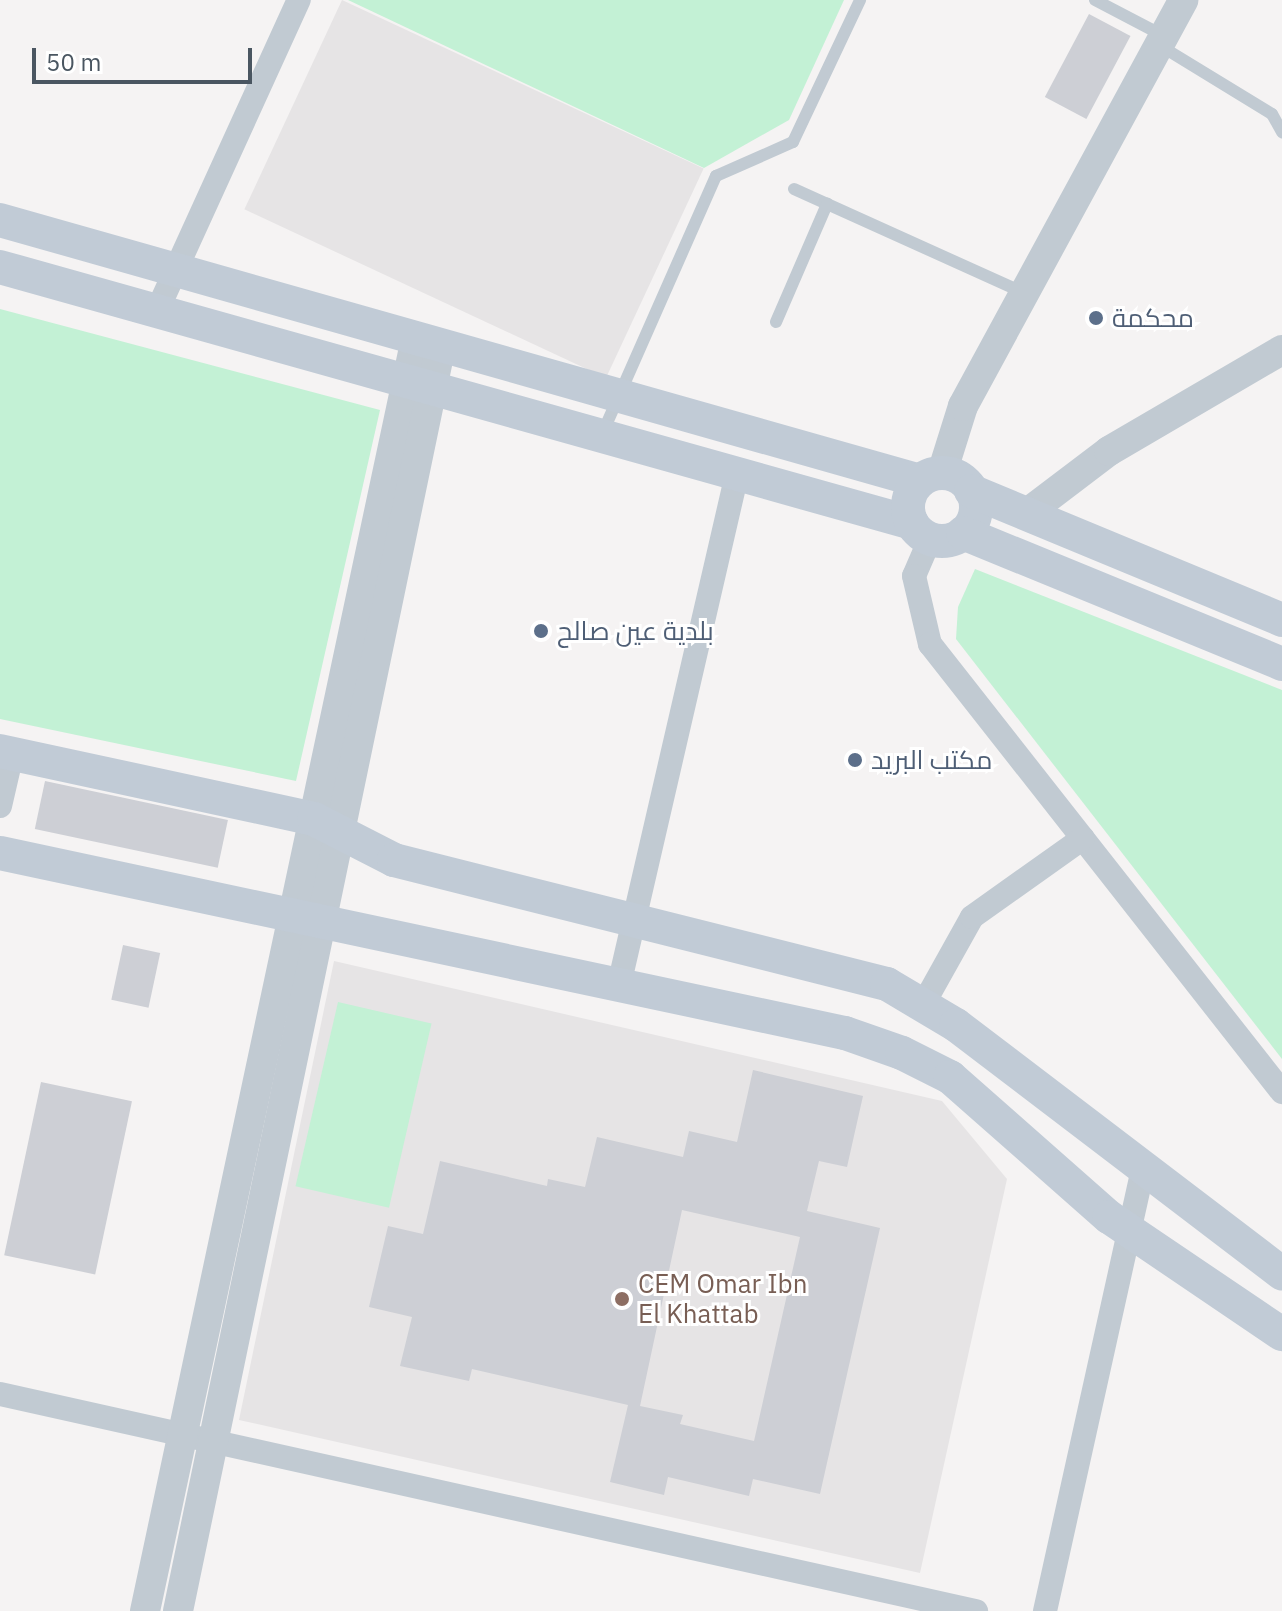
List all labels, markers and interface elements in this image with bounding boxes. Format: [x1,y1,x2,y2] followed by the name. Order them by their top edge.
[36,32,256,82] scale bar
[46,46,101,78] text: 50 m
[1112,302,1194,334] place label: محكمة
[1087,309,1105,327] marker: محكمة
[557,615,714,647] place label: بلدية عين صالح
[532,622,550,640] marker: بلدية عين صالح
[871,744,992,776] place label: مكتب البريد
[846,751,864,769] marker: مكتب البريد
[638,1268,807,1330] place label: CEM Omar Ibn El Khattab
[613,1290,631,1308] marker: CEM Omar Ibn El Khattab

